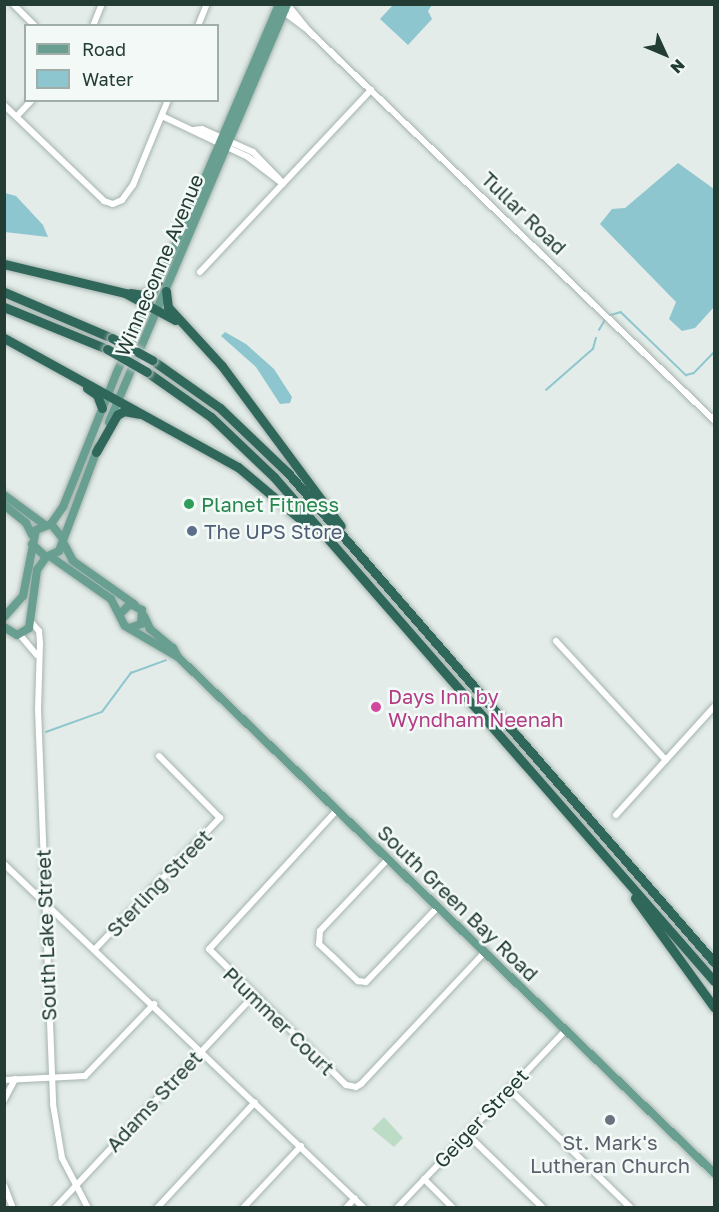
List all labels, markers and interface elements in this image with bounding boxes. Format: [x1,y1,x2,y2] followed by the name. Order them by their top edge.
[24,24,219,102] legend
[635,24,695,84] north arrow
[82,38,126,60] text: Road
[667,55,689,78] text: N
[82,68,133,90] text: Water
[477,167,571,259] street label: Tullar Road
[110,170,208,360] street label: Winneconne Avenue
[201,492,339,516] place label: Planet Fitness
[182,497,196,511] marker: Planet Fitness
[204,519,342,543] place label: The UPS Store
[185,524,199,538] marker: The UPS Store
[388,684,564,731] place label: Days Inn by Wyndham Neenah
[369,700,383,714] marker: Days Inn by Wyndham Neenah
[373,820,543,986] street label: South Green Bay Road
[102,824,216,942] street label: Sterling Street
[31,849,61,1021] street label: South Lake Street
[218,962,340,1080] street label: Plummer Court
[101,1046,207,1156] street label: Adams Street
[429,1063,533,1173] street label: Geiger Street
[603,1113,617,1127] marker: St. Mark's Lutheran Church
[530,1130,690,1177] place label: St. Mark's Lutheran Church

